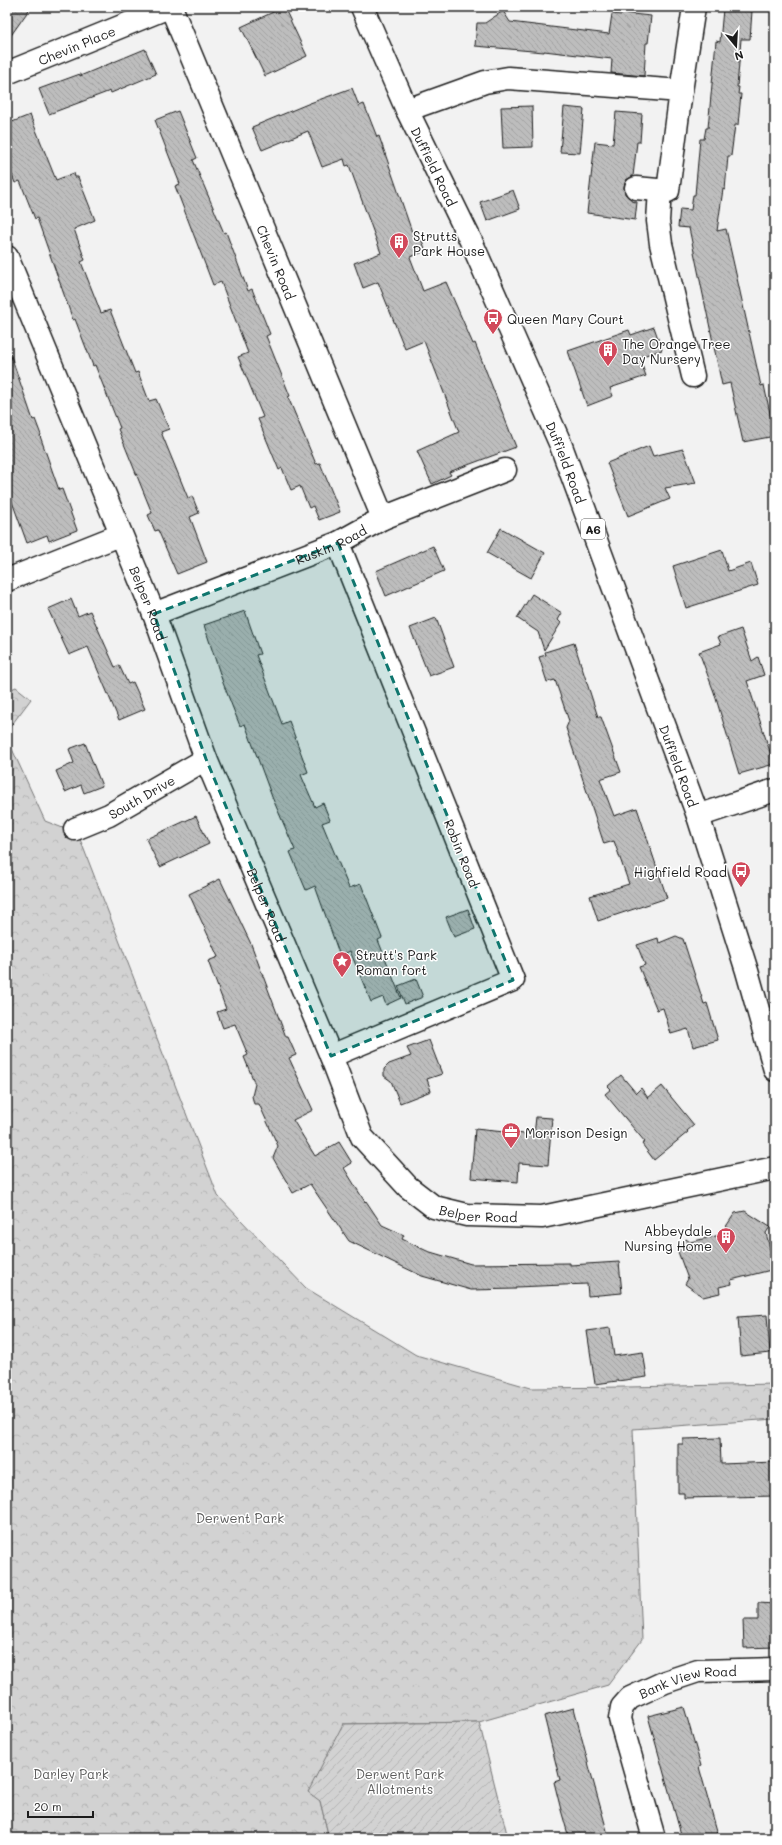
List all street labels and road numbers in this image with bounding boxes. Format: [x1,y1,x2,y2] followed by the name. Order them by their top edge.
[35,21,118,68] street label: Chevin Place
[408,124,461,209] street label: Duffield Road
[254,222,300,302] street label: Chevin Road
[543,418,590,505] street label: Duffield Road
[581,519,605,539] road number: A6
[293,521,369,567] street label: Ruskin Road
[127,563,171,643] street label: Belper Road
[656,722,702,809] street label: Duffield Road
[105,771,177,822] street label: South Drive
[441,816,483,890] street label: Robin Road
[244,865,290,944] street label: Belper Road
[438,1200,518,1225] street label: Belper Road
[636,1662,737,1701] street label: Bank View Road

